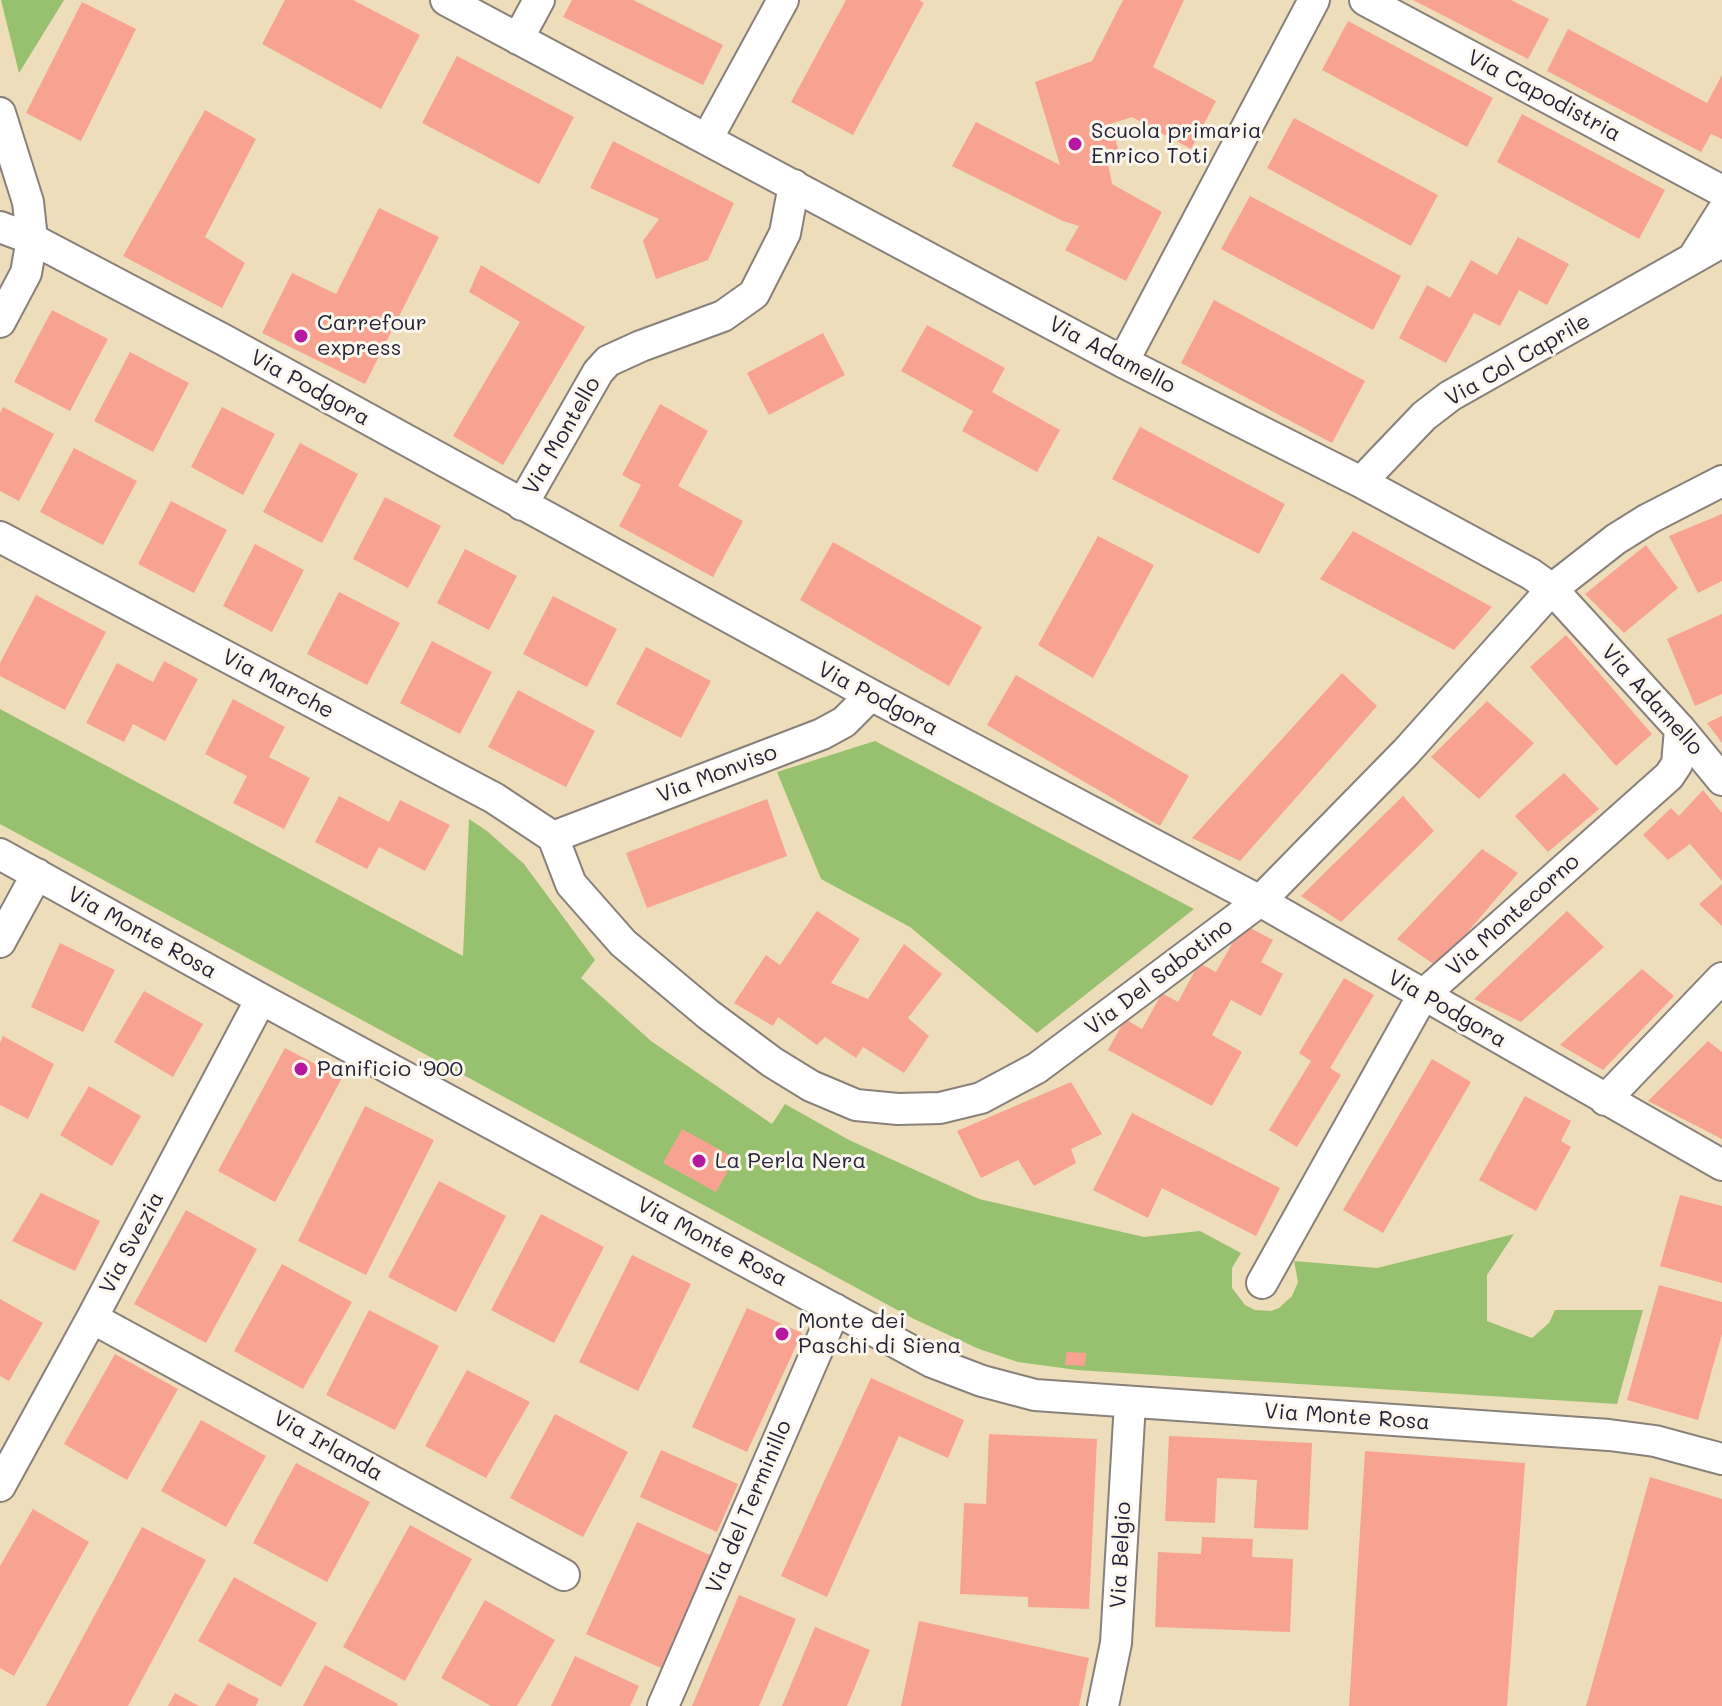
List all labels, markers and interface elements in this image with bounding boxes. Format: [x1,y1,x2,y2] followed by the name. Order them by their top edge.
[1463,44,1625,148] street label: Via Capodistria
[1091,118,1262,170] place label: Scuola primaria Enrico Toti
[1066,135,1084,153] marker: Scuola primaria Enrico Toti
[1441,308,1595,412] street label: Via Col Caprile
[317,310,427,362] place label: Carrefour express
[1044,311,1180,399] street label: Via Adamello
[292,327,310,345] marker: Carrefour express
[246,344,374,432] street label: Via Podgora
[518,372,606,500] street label: Via Montello
[1595,639,1709,761] street label: Via Adamello
[218,644,338,724] street label: Via Marche
[813,656,943,742] street label: Via Podgora
[653,739,781,809] street label: Via Monviso
[1441,848,1585,982] street label: Via Montecorno
[63,881,221,985] street label: Via Monte Rosa
[1080,913,1238,1041] street label: Via Del Sabotino
[1383,964,1511,1054] street label: Via Podgora
[317,1056,463,1082] place label: Panificio '900
[292,1060,310,1078] marker: Panificio '900
[715,1148,866,1174] place label: La Perla Nera
[690,1152,708,1170] marker: La Perla Nera
[94,1187,170,1299] street label: Via Svezia
[632,1191,792,1293] street label: Via Monte Rosa
[798,1308,961,1360] place label: Monte dei Paschi di Siena
[773,1325,791,1343] marker: Monte dei Paschi di Siena
[1263,1398,1431,1436] street label: Via Monte Rosa
[269,1405,387,1487] street label: Via Irlanda
[701,1416,797,1598] street label: Via del Terminillo
[1105,1501,1137,1609] street label: Via Belgio

